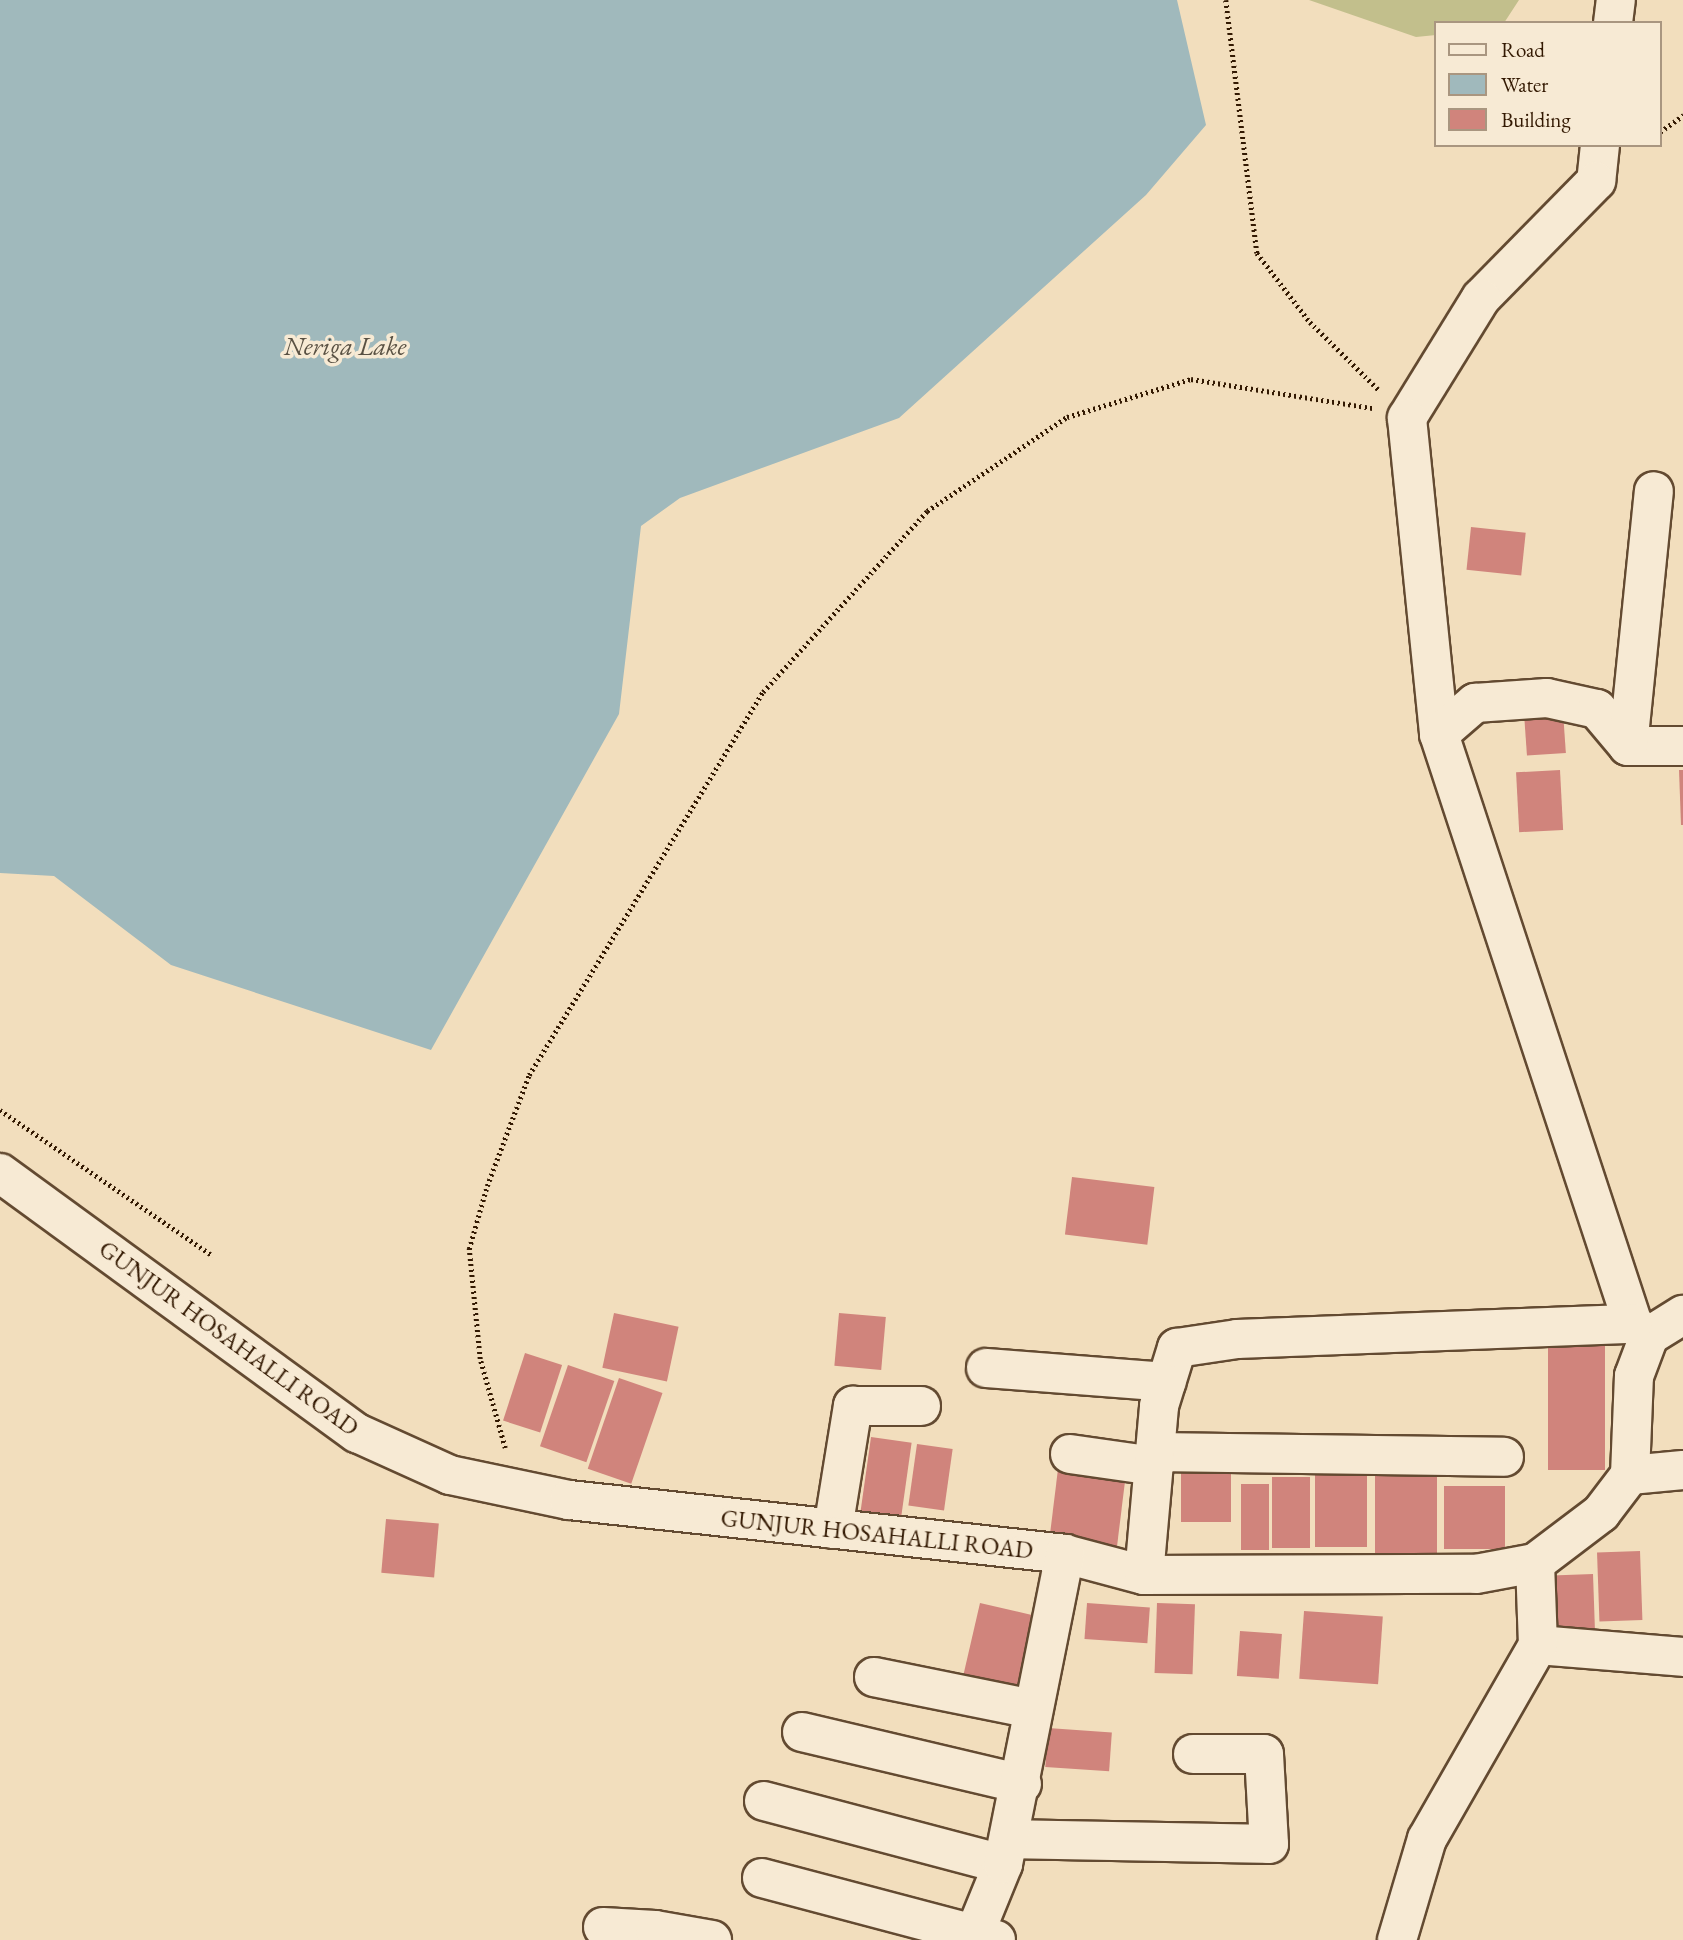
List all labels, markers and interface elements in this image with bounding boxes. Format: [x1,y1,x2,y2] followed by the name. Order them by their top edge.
[1434,21,1662,147] legend
[1501,36,1545,63] text: Road
[1501,71,1548,98] text: Water
[1501,106,1571,133] text: Building
[284,331,406,363] water label: Neriga Lake
[94,1234,364,1442] street label: GUNJUR HOSAHALLI ROAD
[719,1503,1035,1565] street label: GUNJUR HOSAHALLI ROAD

